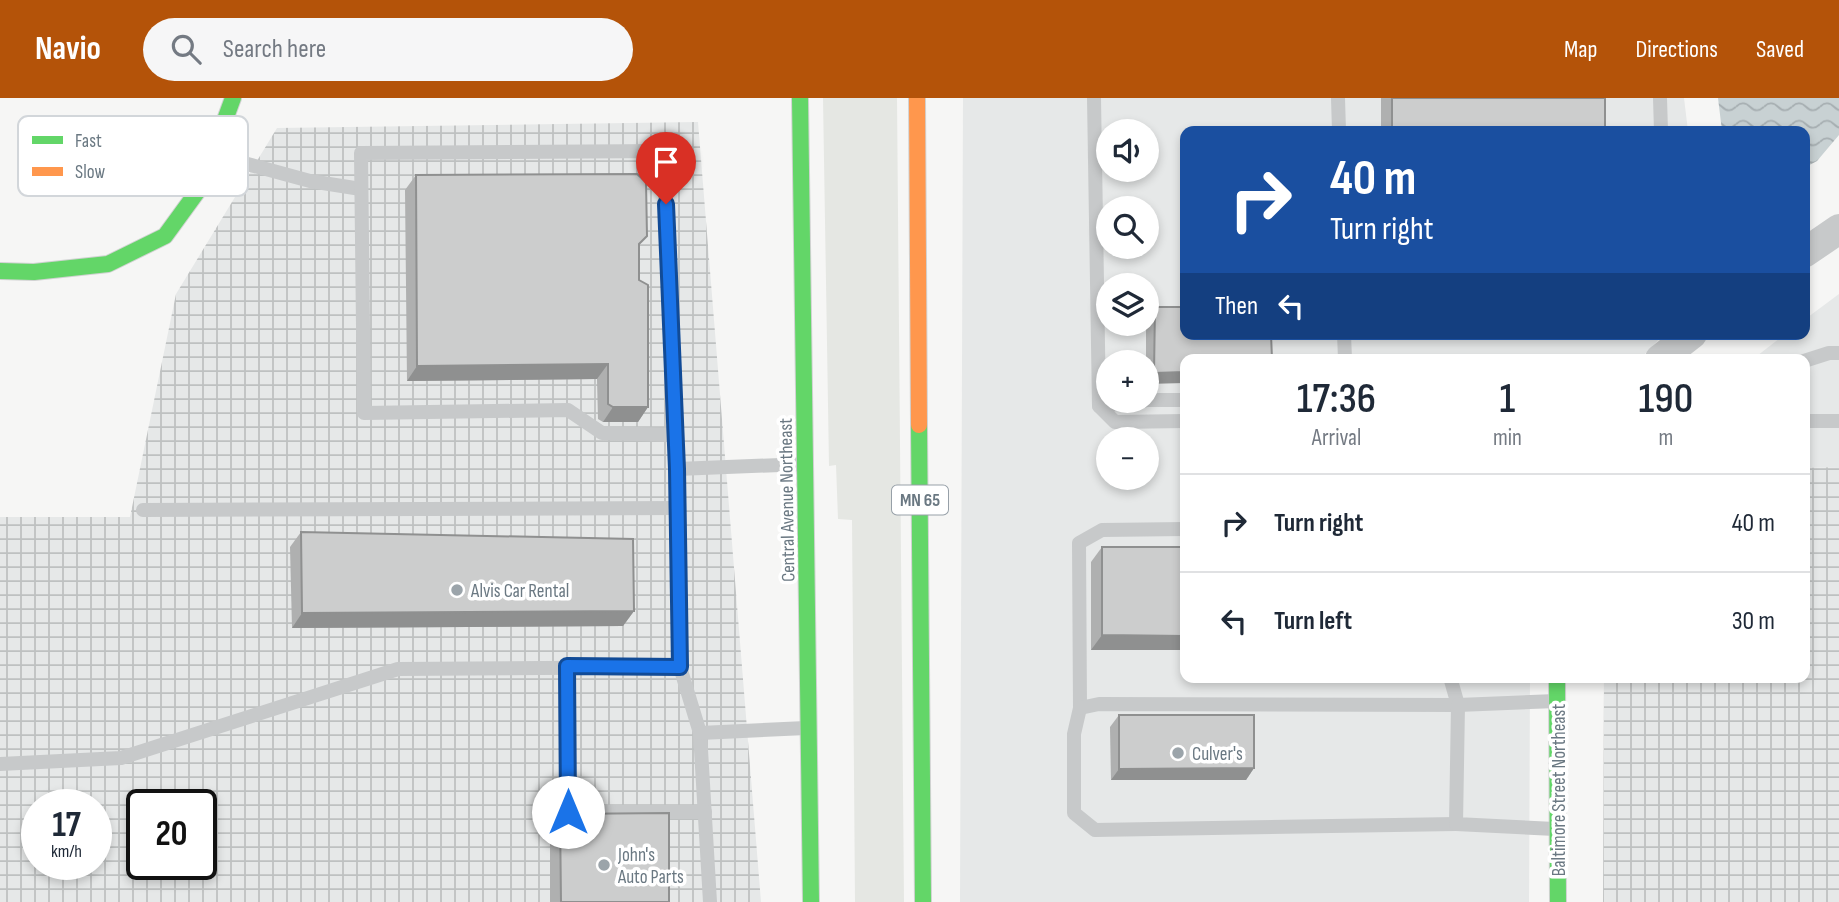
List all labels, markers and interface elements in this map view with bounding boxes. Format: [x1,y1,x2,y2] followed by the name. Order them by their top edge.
[143,18,633,81] search box
[35,29,101,69] text: Navio
[167,30,205,68] icon: search
[223,34,326,65] text: Search here
[1564,35,1597,64] text: Map
[1635,35,1718,64] text: Directions
[1756,35,1804,64] text: Saved
[18,116,248,196] legend
[1096,119,1159,490] map controls
[1096,119,1159,182] button: sound
[75,130,102,153] text: Fast
[636,132,696,204] pin
[647,143,685,181] icon: arrive
[1330,150,1416,209] text: 40 m
[1215,154,1306,245] icon: right
[75,161,105,184] text: Slow
[1096,196,1159,259] button: search
[1330,210,1434,249] text: Turn right
[1096,273,1159,336] button: layers
[1272,287,1310,325] icon: left
[1215,291,1258,322] text: Then
[1096,350,1159,413] button: +
[1297,374,1376,425] text: 17:36
[1499,374,1515,425] text: 1
[1639,374,1693,425] text: 190
[775,418,800,582] street label: Central Avenue Northeast
[1312,424,1361,452] text: Arrival
[1493,424,1522,452] text: min
[1658,424,1673,452] text: m
[1096,427,1159,490] button: −
[892,486,948,514] road number: MN 65
[1215,504,1253,542] icon: right
[1274,508,1363,539] text: Turn right
[1732,508,1775,539] text: 40 m
[470,580,569,603] place label: Alvis Car Rental
[449,582,465,598] marker: Alvis Car Rental
[1215,602,1253,640] icon: left
[1274,606,1352,637] text: Turn left
[1732,606,1775,637] text: 30 m
[1548,704,1571,876] street label: Baltimore Street Northeast
[1192,743,1243,766] place label: Culver's
[1170,745,1186,761] marker: Culver's
[531,775,605,849] position arrow
[126,789,217,880] speed limit sign: 20
[52,804,81,847] text: 17
[51,841,82,862] text: km/h
[617,844,684,889] place label: John's Auto Parts
[596,857,612,873] marker: John's Auto Parts

